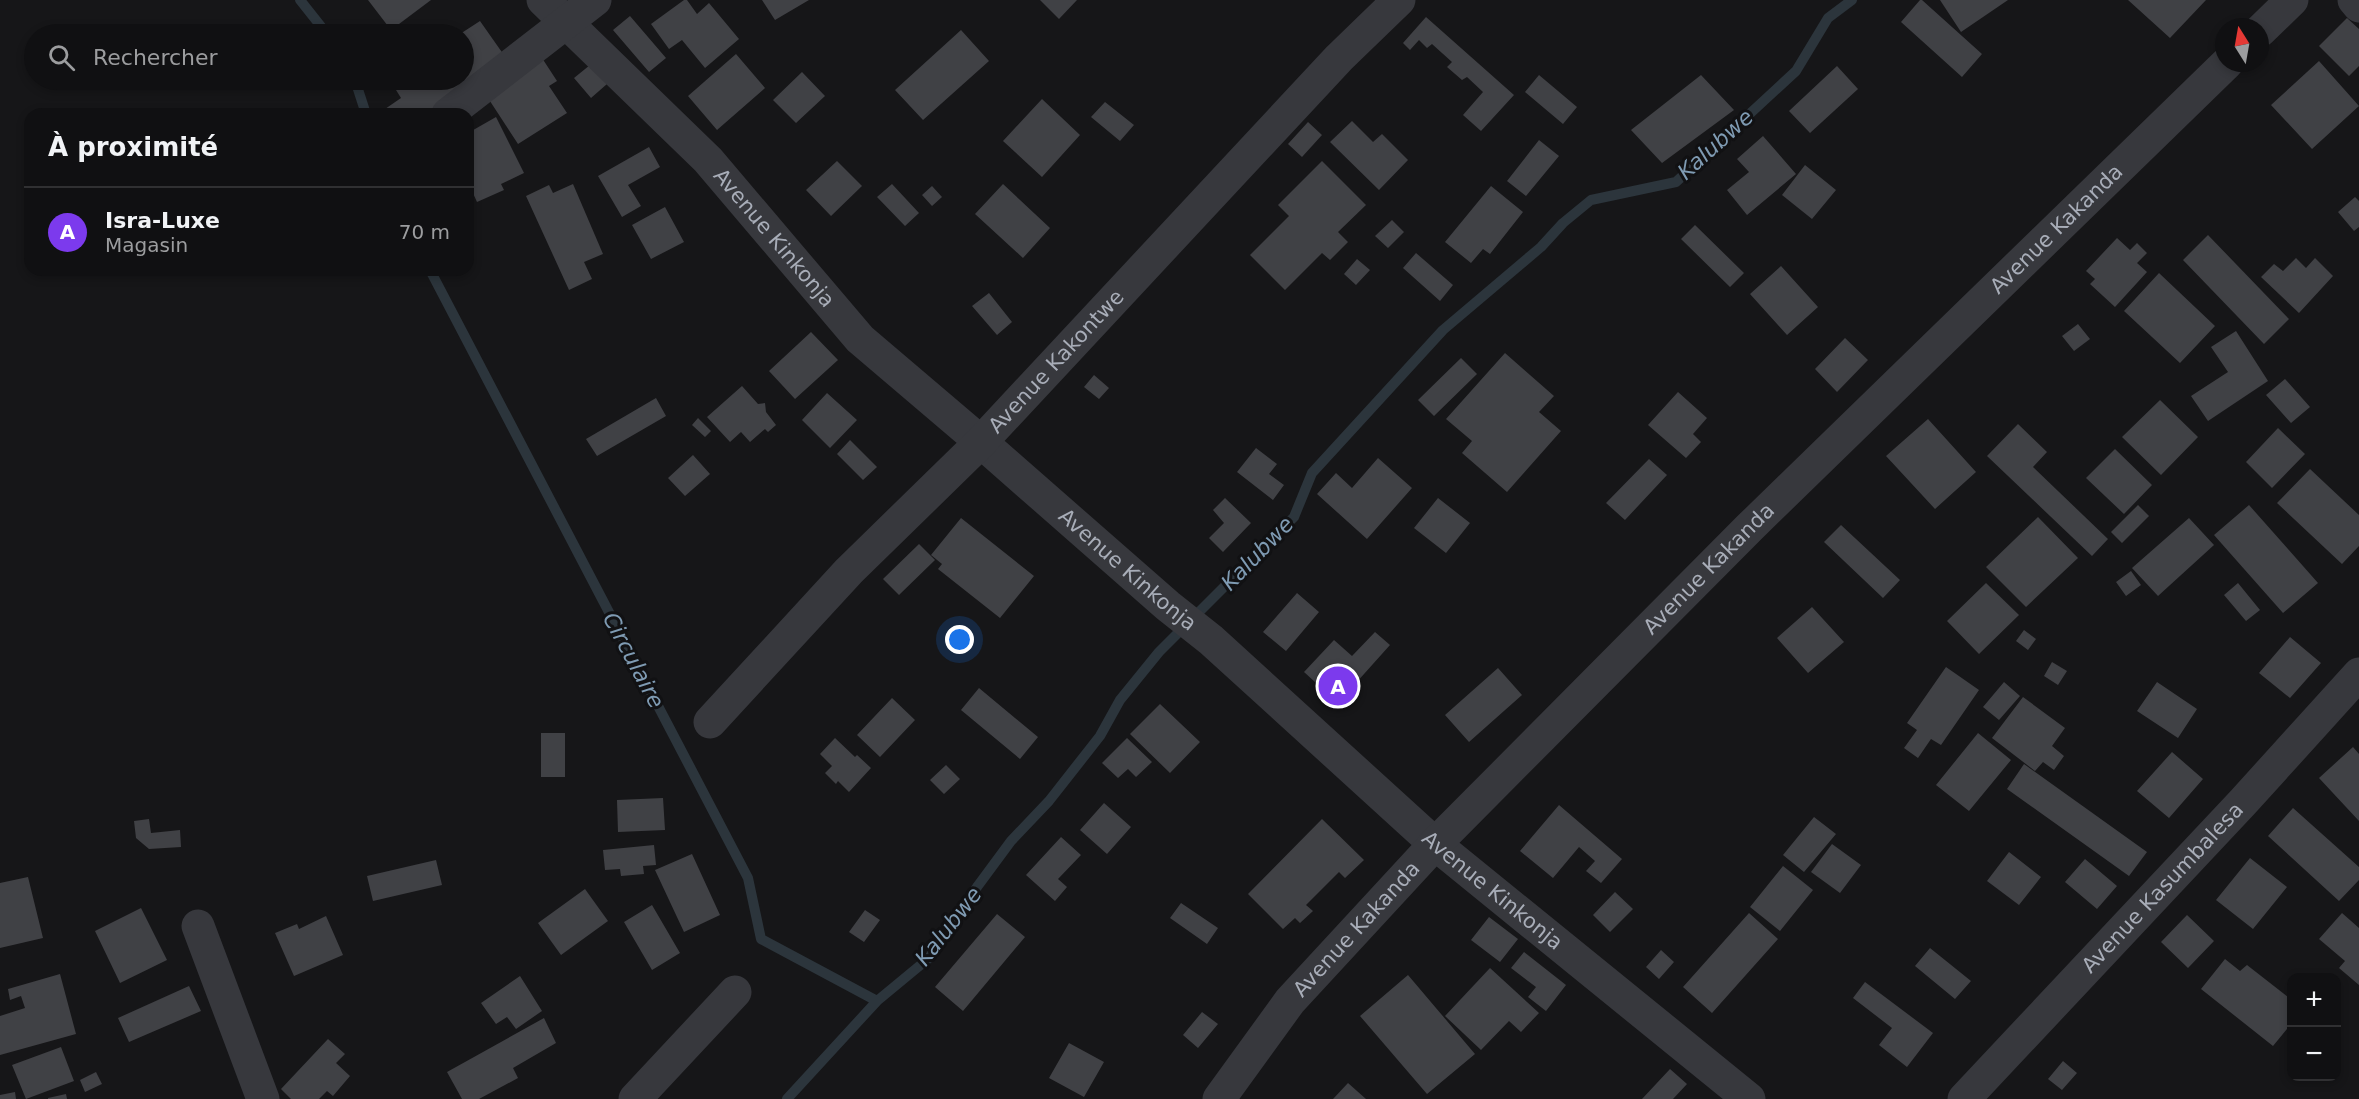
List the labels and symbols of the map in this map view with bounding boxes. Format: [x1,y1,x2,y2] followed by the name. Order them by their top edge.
[2215,18,2269,72] north arrow
[1673,104,1758,185] water label: Kalubwe
[1985,159,2128,299] street label: Avenue Kakanda
[709,164,840,312] street label: Avenue Kinkonja
[984,285,1129,438] street label: Avenue Kakontwe
[1638,498,1779,639] street label: Avenue Kakanda
[1054,504,1201,636] street label: Avenue Kinkonja
[1216,511,1299,595] water label: Kalubwe
[598,608,669,712] water label: Circulaire
[945,625,974,654] your location
[1318,664,1358,708] pin: A
[2077,798,2248,978] street label: Avenue Kasumbalesa
[1417,826,1567,955] street label: Avenue Kinkonja
[1288,857,1425,1002] street label: Avenue Kakanda
[910,882,987,971] water label: Kalubwe

